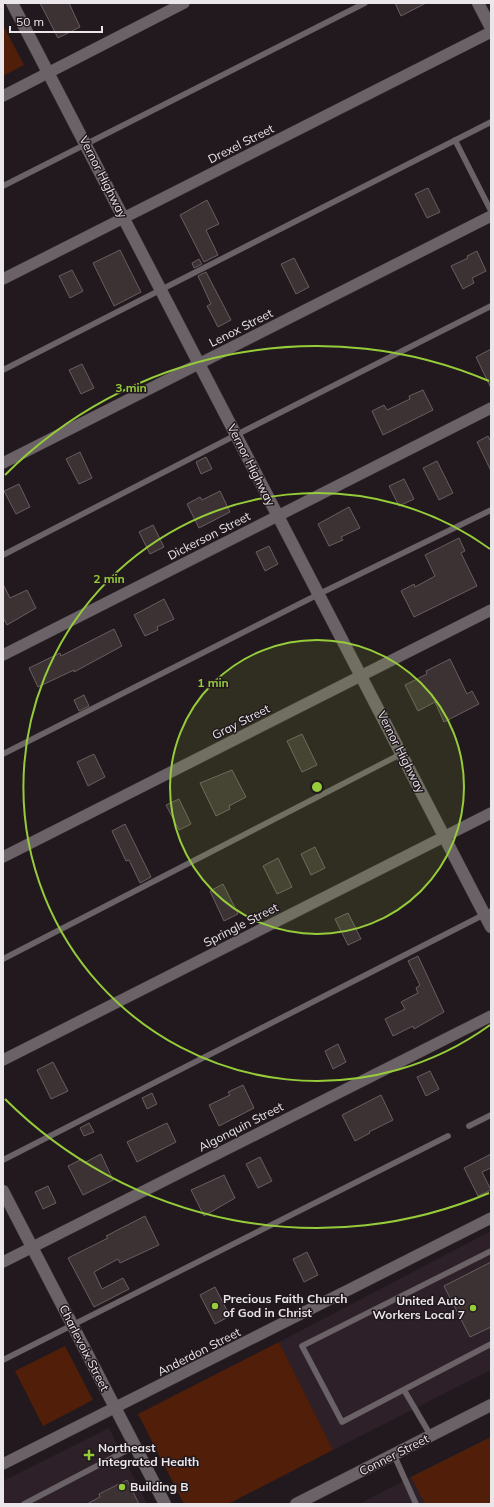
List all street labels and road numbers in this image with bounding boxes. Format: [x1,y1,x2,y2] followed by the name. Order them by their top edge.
[205,121,276,167] street label: Drexel Street
[76,133,131,221] street label: Vernor Highway
[206,305,275,350] street label: Lenox Street
[224,421,279,509] street label: Vernor Highway
[165,508,253,563] street label: Dickerson Street
[209,701,272,743] street label: Gray Street
[374,708,429,796] street label: Vernor Highway
[201,899,281,950] street label: Springle Street
[196,1099,286,1154] street label: Algonquin Street
[56,1302,113,1393] street label: Charlevoix Street
[155,1324,243,1379] street label: Anderdon Street
[357,1431,431,1478] street label: Conner Street

